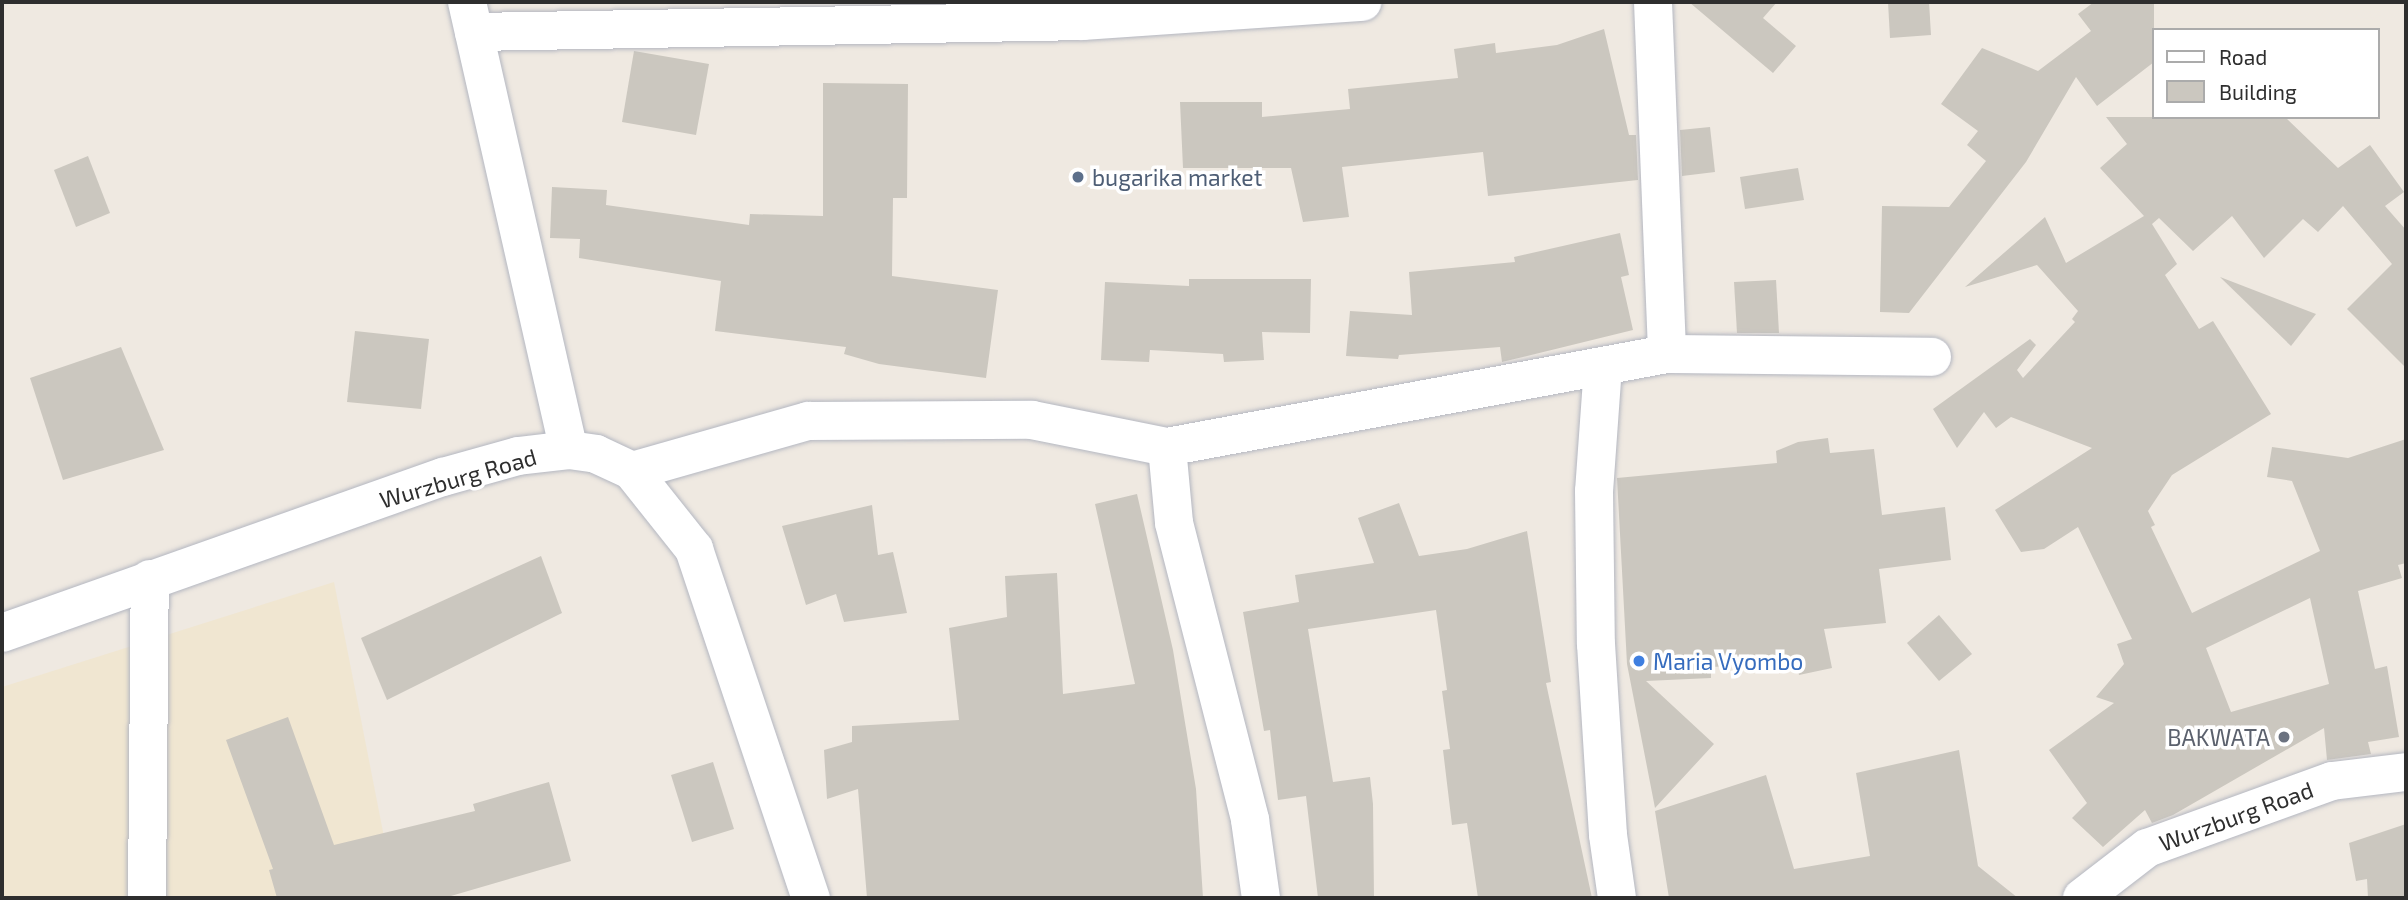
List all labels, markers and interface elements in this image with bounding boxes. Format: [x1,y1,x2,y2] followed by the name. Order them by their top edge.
[2152,28,2380,119] legend
[2219,44,2267,69] text: Road
[2219,79,2297,104] text: Building
[1092,163,1262,191] place label: bugarika market
[1070,169,1086,185] marker: bugarika market
[376,442,540,514] street label: Wurzburg Road
[1653,647,1804,675] place label: Maria Vyombo
[1631,653,1647,669] marker: Maria Vyombo
[2167,723,2270,751] place label: BAKWATA
[2276,729,2292,745] marker: BAKWATA
[2155,775,2317,857] street label: Wurzburg Road

